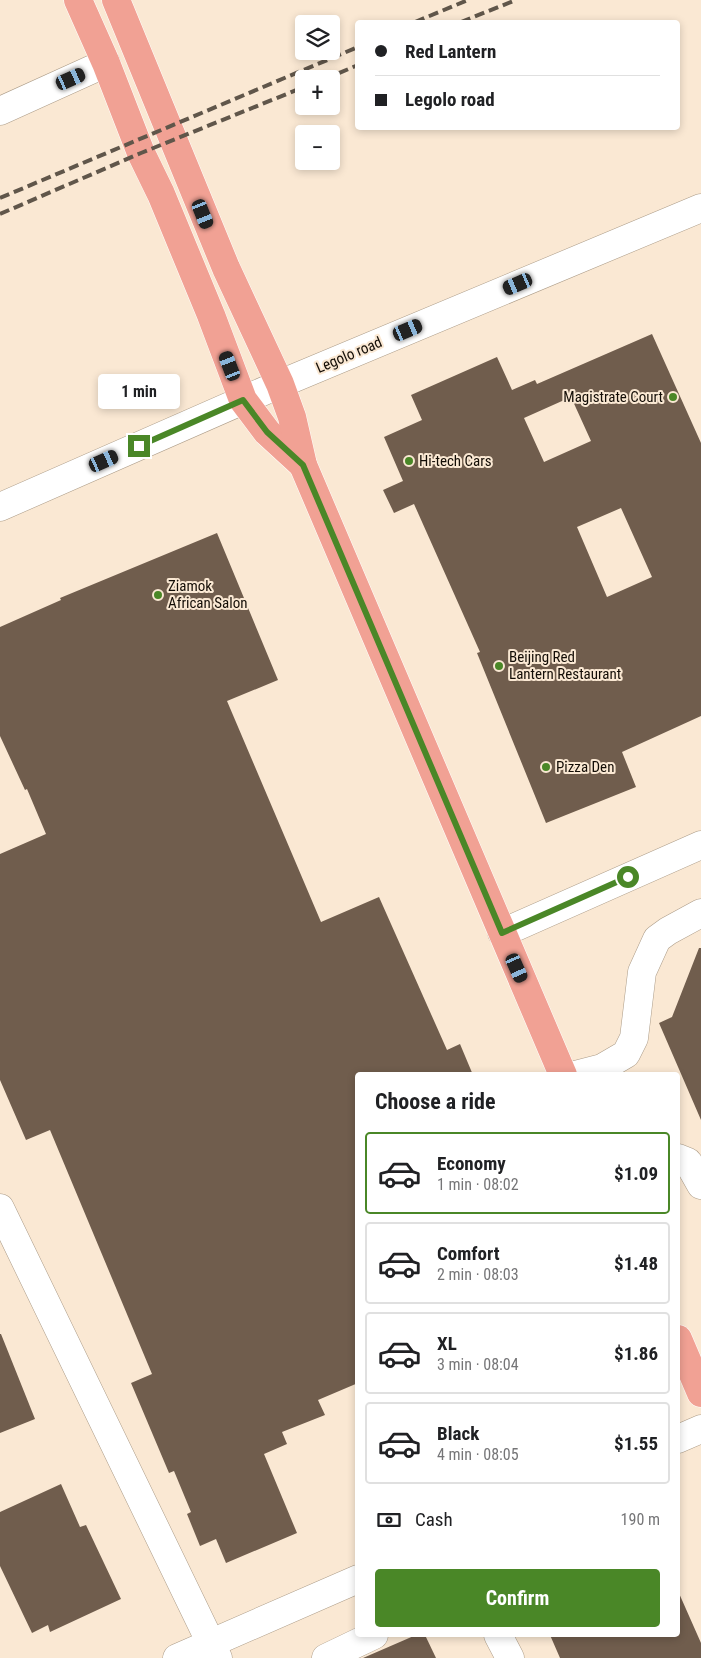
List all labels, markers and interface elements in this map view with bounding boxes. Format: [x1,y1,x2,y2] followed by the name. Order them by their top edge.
[295,15,340,170] map controls
[295,15,340,60] button: layers
[405,40,496,63] text: Red Lantern
[54,66,87,92] car
[295,70,340,115] button: +
[405,88,495,111] text: Legolo road
[295,125,340,170] button: −
[190,197,215,231] car
[501,271,534,297] car
[391,317,424,343] car
[313,333,385,377] street label: Legolo road
[217,349,242,383] car
[98,374,180,408] callout: 1 min
[121,382,157,401] text: 1 min
[563,388,663,406] place label: Magistrate Court
[667,391,679,403] marker: Magistrate Court
[128,435,150,457] route end
[87,448,120,474] car
[419,452,492,470] place label: Hi-tech Cars
[403,455,415,467] marker: Hi-tech Cars
[168,577,247,612] place label: Ziamok African Salon
[152,589,164,601] marker: Ziamok African Salon
[509,648,621,683] place label: Beijing Red Lantern Restaurant
[493,660,505,672] marker: Beijing Red Lantern Restaurant
[556,758,614,776] place label: Pizza Den
[540,761,552,773] marker: Pizza Den
[617,866,639,888] route start
[504,951,529,985] car
[375,1089,496,1114] text: Choose a ride
[377,1151,422,1196] icon: car
[437,1152,506,1175] text: Economy
[614,1162,658,1185] text: $1.09
[437,1175,519,1194] text: 1 min · 08:02
[377,1241,422,1286] icon: car
[437,1242,500,1265] text: Comfort
[614,1252,658,1275] text: $1.48
[437,1265,519,1284] text: 2 min · 08:03
[377,1331,422,1376] icon: car
[437,1332,457,1355] text: XL
[614,1342,658,1365] text: $1.86
[437,1355,519,1374] text: 3 min · 08:04
[377,1421,422,1466] icon: car
[437,1422,479,1445] text: Black
[614,1432,658,1455] text: $1.55
[437,1445,519,1464] text: 4 min · 08:05
[375,1506,403,1534] icon: cash
[415,1508,453,1531] text: Cash
[621,1510,660,1529] text: 190 m
[375,1569,660,1627] button: Confirm

